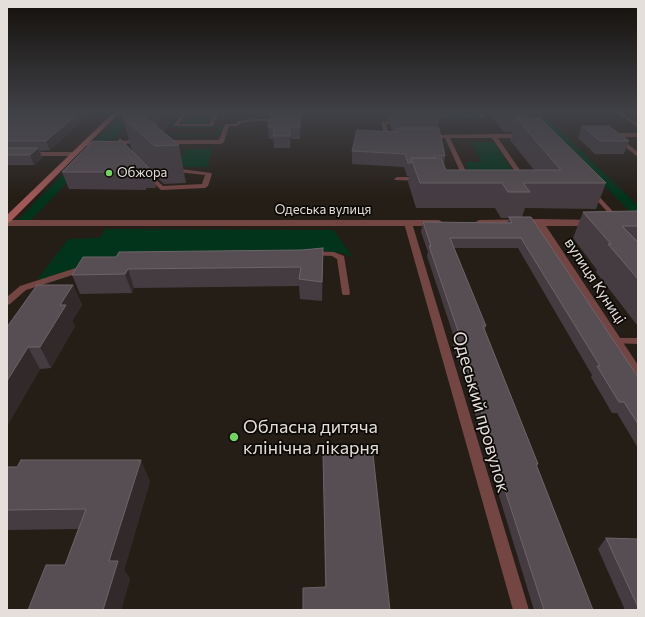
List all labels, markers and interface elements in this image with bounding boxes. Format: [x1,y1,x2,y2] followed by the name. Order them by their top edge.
[117,165,167,181] place label: Обжора
[104,168,114,178] marker: Обжора
[275,202,371,218] street label: Одеська вулиця
[561,235,629,327] street label: вулиця Куниці
[448,329,514,495] street label: Одеський провулок
[243,416,379,458] place label: Обласна дитяча клінічна лікарня
[228,431,240,443] marker: Обласна дитяча клінічна лікарня

